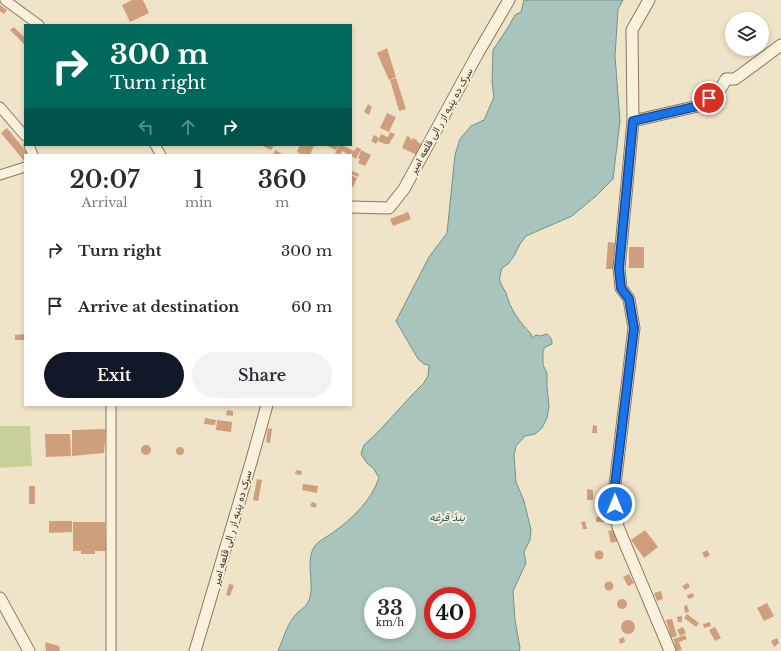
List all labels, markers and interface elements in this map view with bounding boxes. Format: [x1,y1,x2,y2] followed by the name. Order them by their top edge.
[725,12,769,56] map controls
[725,12,769,56] button: layers
[110,37,209,72] text: 300 m
[44,40,96,92] icon: right
[406,66,477,178] street label: سرک ده پنبه از ر الی قلعه امیر
[110,72,206,94] text: Turn right
[692,81,726,115] pin
[698,87,720,109] icon: arrive
[135,116,157,138] icon: left
[177,116,199,138] icon: ahead
[219,116,241,138] icon: right
[69,165,140,194] text: 20:07
[193,165,204,194] text: 1
[258,165,307,194] text: 360
[81,194,127,211] text: Arrival
[185,194,212,211] text: min
[275,194,289,211] text: m
[44,239,66,261] icon: right
[78,241,161,260] text: Turn right
[281,241,332,260] text: 300 m
[44,295,66,317] icon: arrive
[78,297,239,316] text: Arrive at destination
[291,297,332,316] text: 60 m
[44,352,184,398] button: Exit
[192,352,332,398] button: Share
[209,469,256,588] street label: سرک ده پنبه از ر الی قلعه امیر
[594,483,636,525] position arrow
[429,510,466,524] water label: بندٔ قرغه
[424,587,476,639] speed limit sign: 40
[377,596,403,620] text: 33
[376,616,404,629] text: km/h

